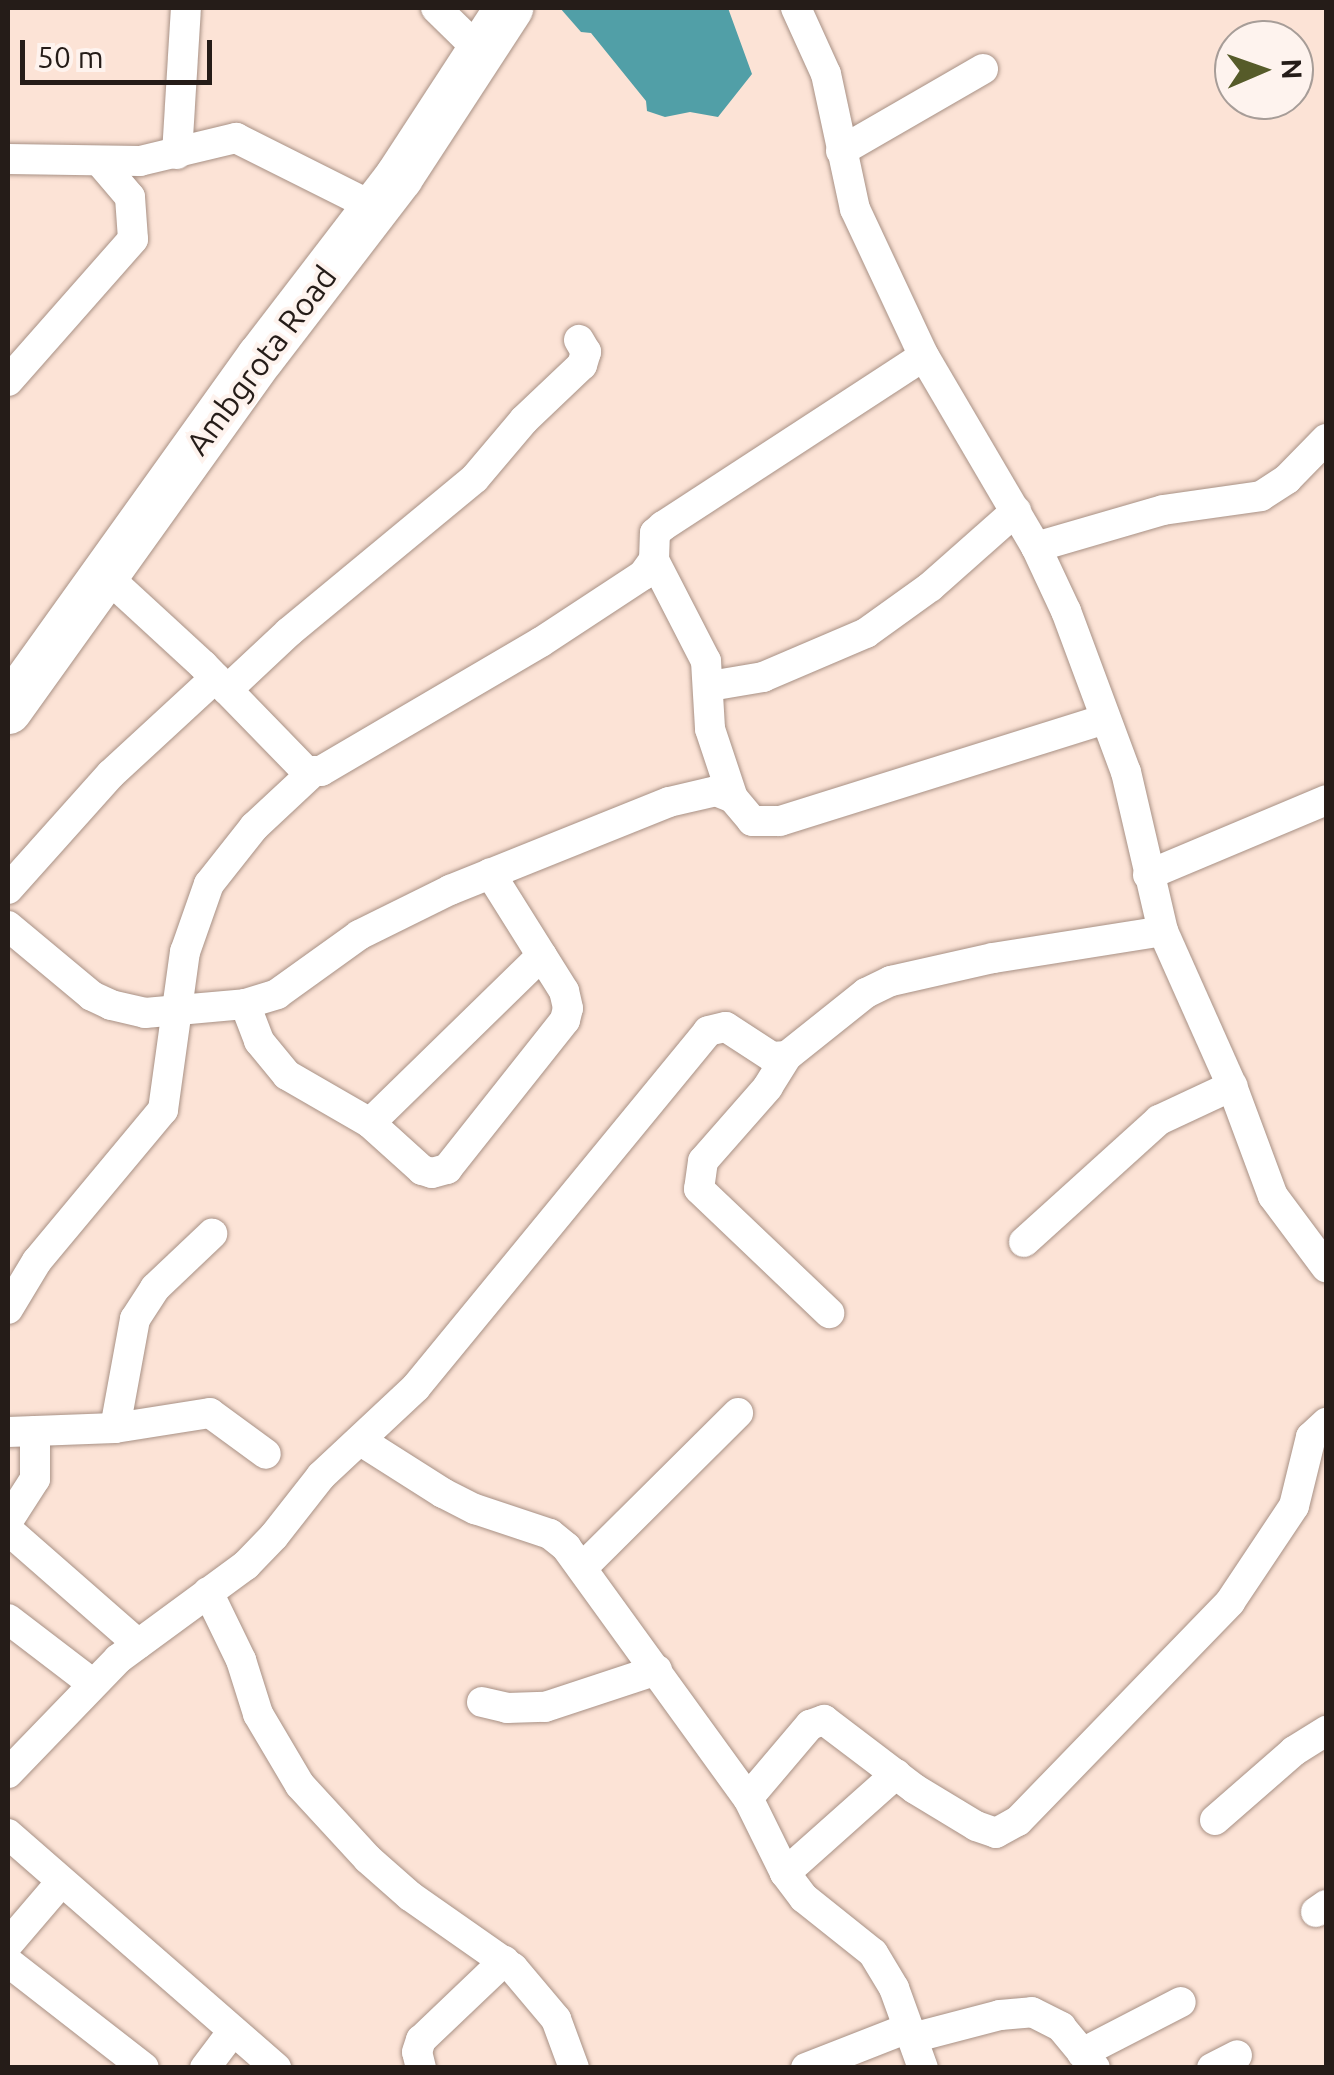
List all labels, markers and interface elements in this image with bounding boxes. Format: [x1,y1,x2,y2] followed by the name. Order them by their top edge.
[25,20,218,82] scale bar
[1214,20,1314,120] north arrow
[37,40,104,74] text: 50 m
[1277,58,1308,80] text: N
[178,258,344,462] street label: Ambgrota Road

